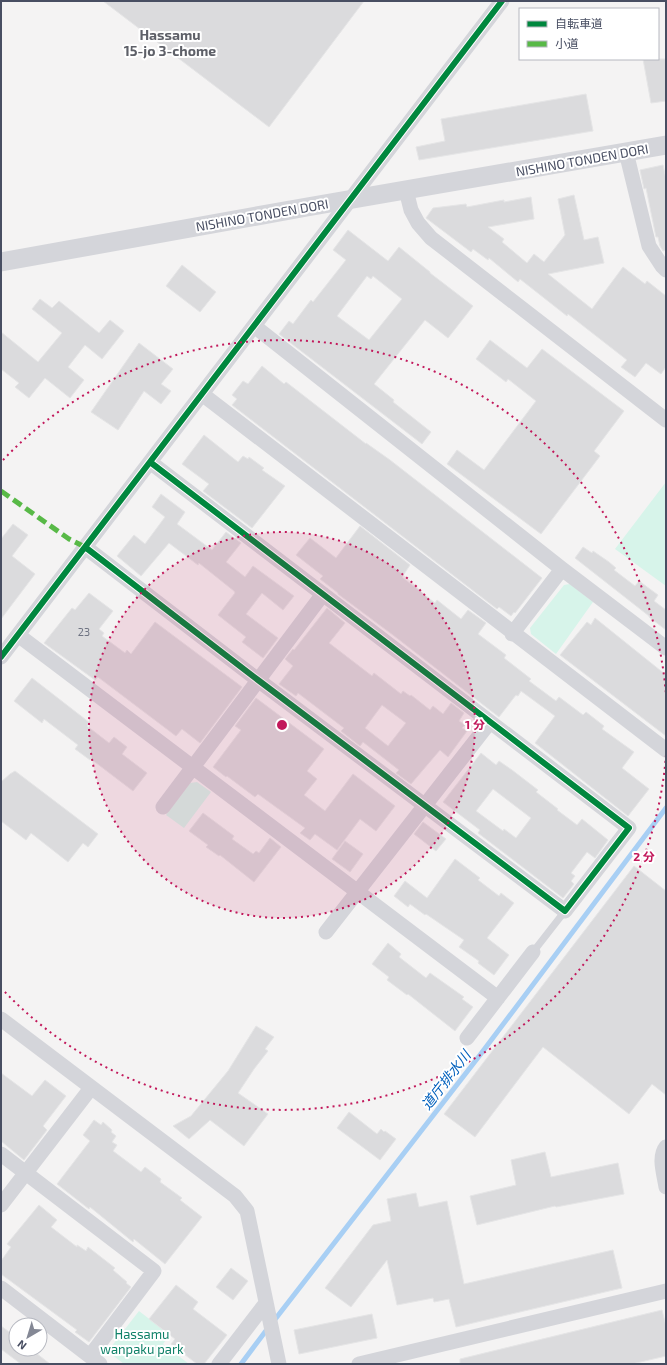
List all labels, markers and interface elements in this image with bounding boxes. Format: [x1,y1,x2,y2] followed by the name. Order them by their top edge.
[519,8,659,60] legend
[555,16,603,30] text: 自転車道
[124,26,216,59] district label: Hassamu 15-jo 3-chome
[555,36,579,50] text: 小道
[514,140,650,180] street label: NISHINO TONDEN DORI
[194,195,330,235] street label: NISHINO TONDEN DORI
[78,625,90,638] house number: 23
[465,717,485,731] text: 1 分
[275,718,289,732] centre of rings
[633,849,655,863] text: 2 分
[417,1045,475,1113] water label: 道庁排水川
[8,1317,48,1357] north arrow
[100,1326,184,1357] park label: Hassamu wanpaku park
[14,1338,29,1353] text: N

